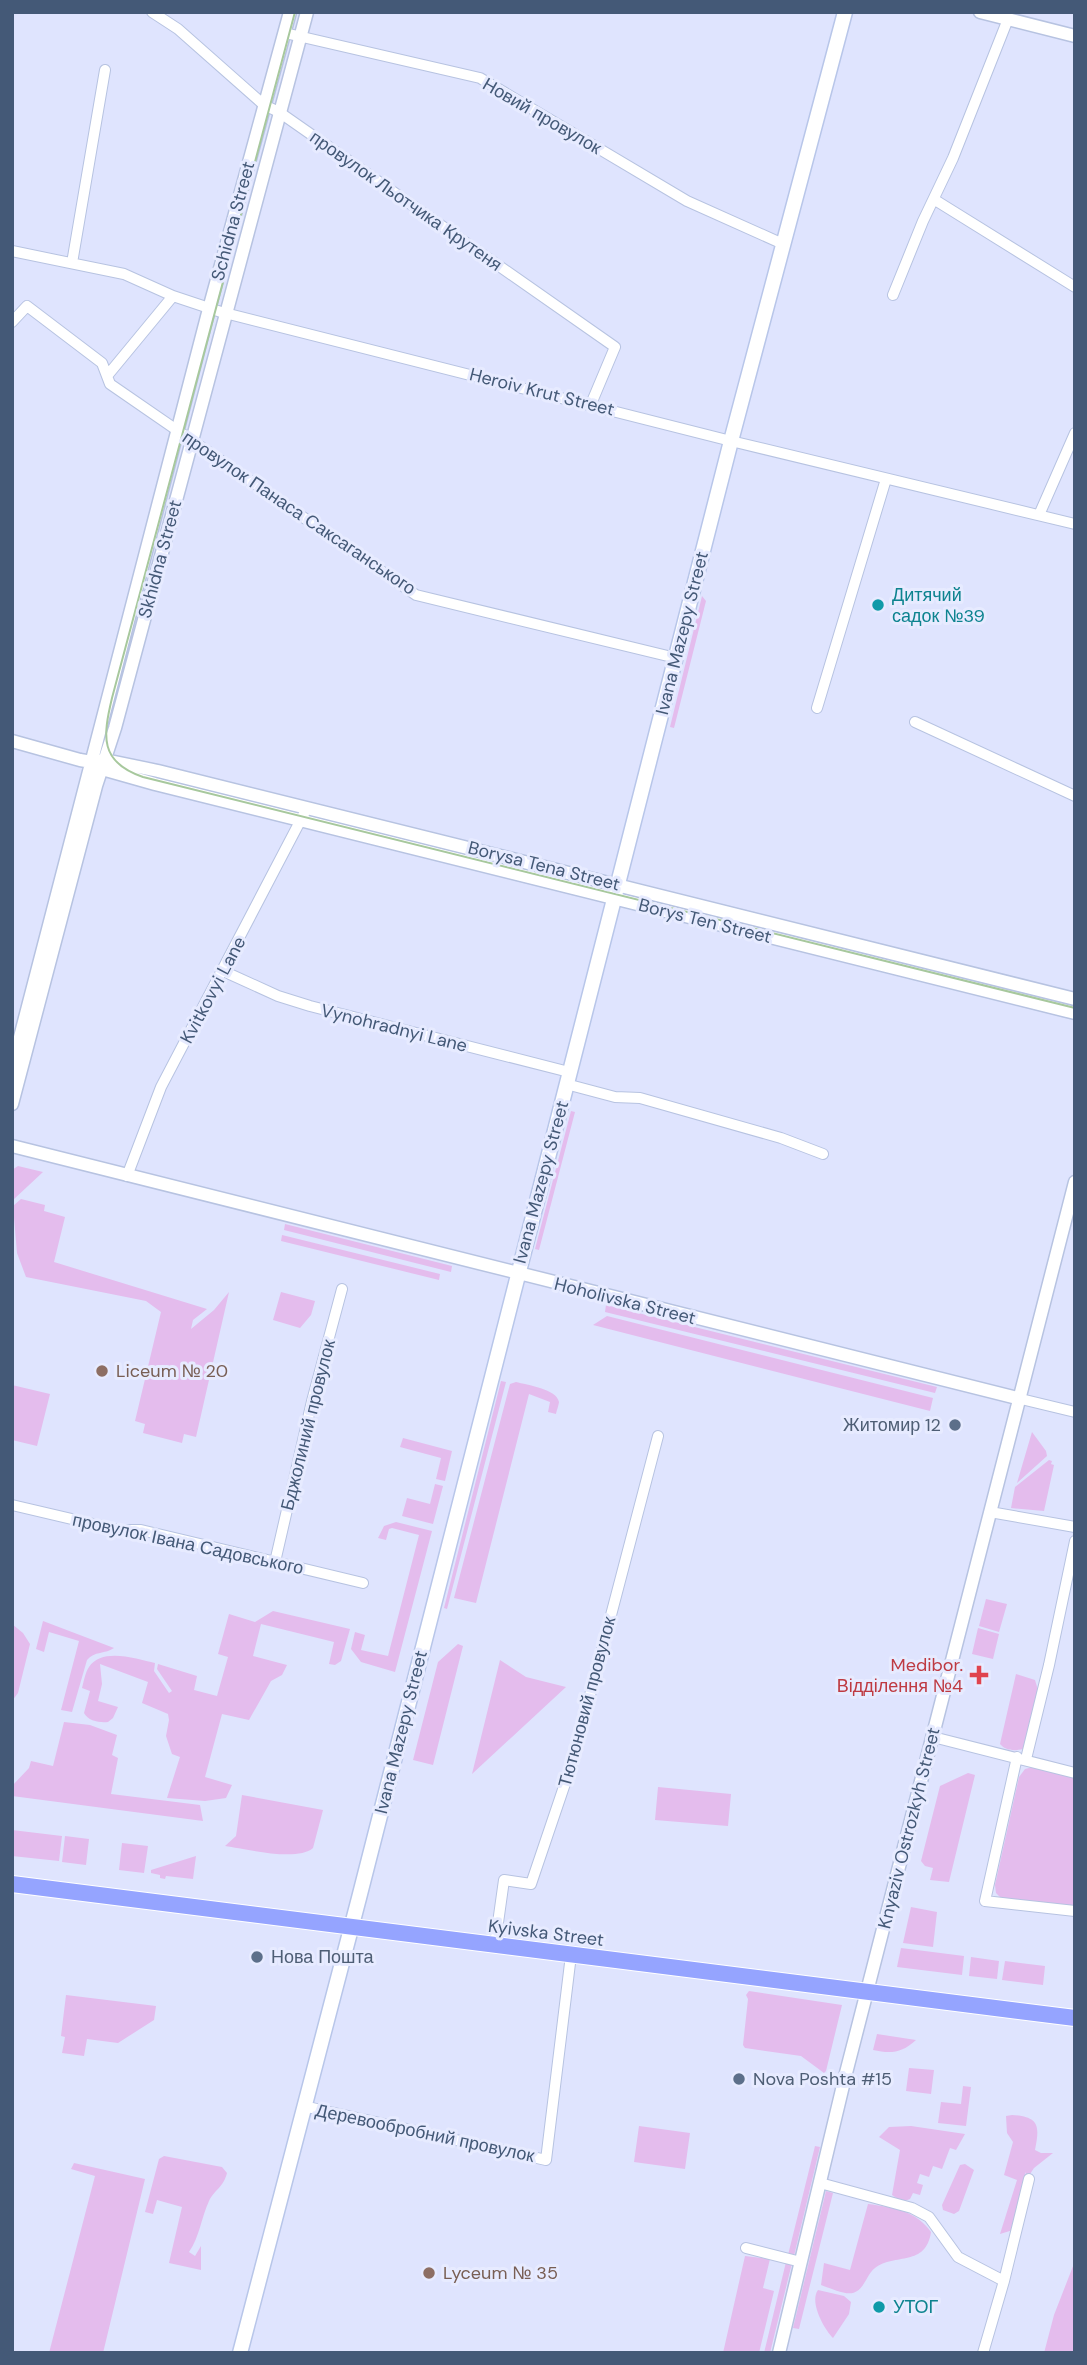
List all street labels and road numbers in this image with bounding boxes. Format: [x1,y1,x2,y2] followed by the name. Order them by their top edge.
[478,72,606,160] street label: Новий провулок
[305,125,507,277] street label: провулок Льотчика Крутеня
[206,159,260,283] street label: Schidna Street
[467,362,617,422] street label: Heroiv Krut Street
[178,426,420,600] street label: провулок Панаса Саксаганського
[133,497,187,621] street label: Skhidna Street
[650,549,714,717] street label: Ivana Mazepy Street
[465,835,623,897] street label: Borysa Tena Street
[636,893,774,949] street label: Borys Ten Street
[175,932,251,1048] street label: Kvitkovyi Lane
[318,998,470,1058] street label: Vynohradnyi Lane
[508,1098,574,1266] street label: Ivana Mazepy Street
[552,1272,698,1330] street label: Hoholivska Street
[275,1337,341,1513] street label: Бджолиний провулок
[70,1508,306,1580] street label: провулок Івана Садовського
[553,1614,621,1790] street label: Тютюновий провулок
[369,1648,433,1816] street label: Ivana Mazepy Street
[872,1725,946,1931] street label: Knyaziv Ostrozkyh Street
[487,1914,605,1952] street label: Kyivska Street
[313,2098,537,2168] street label: Деревообробний провулок

